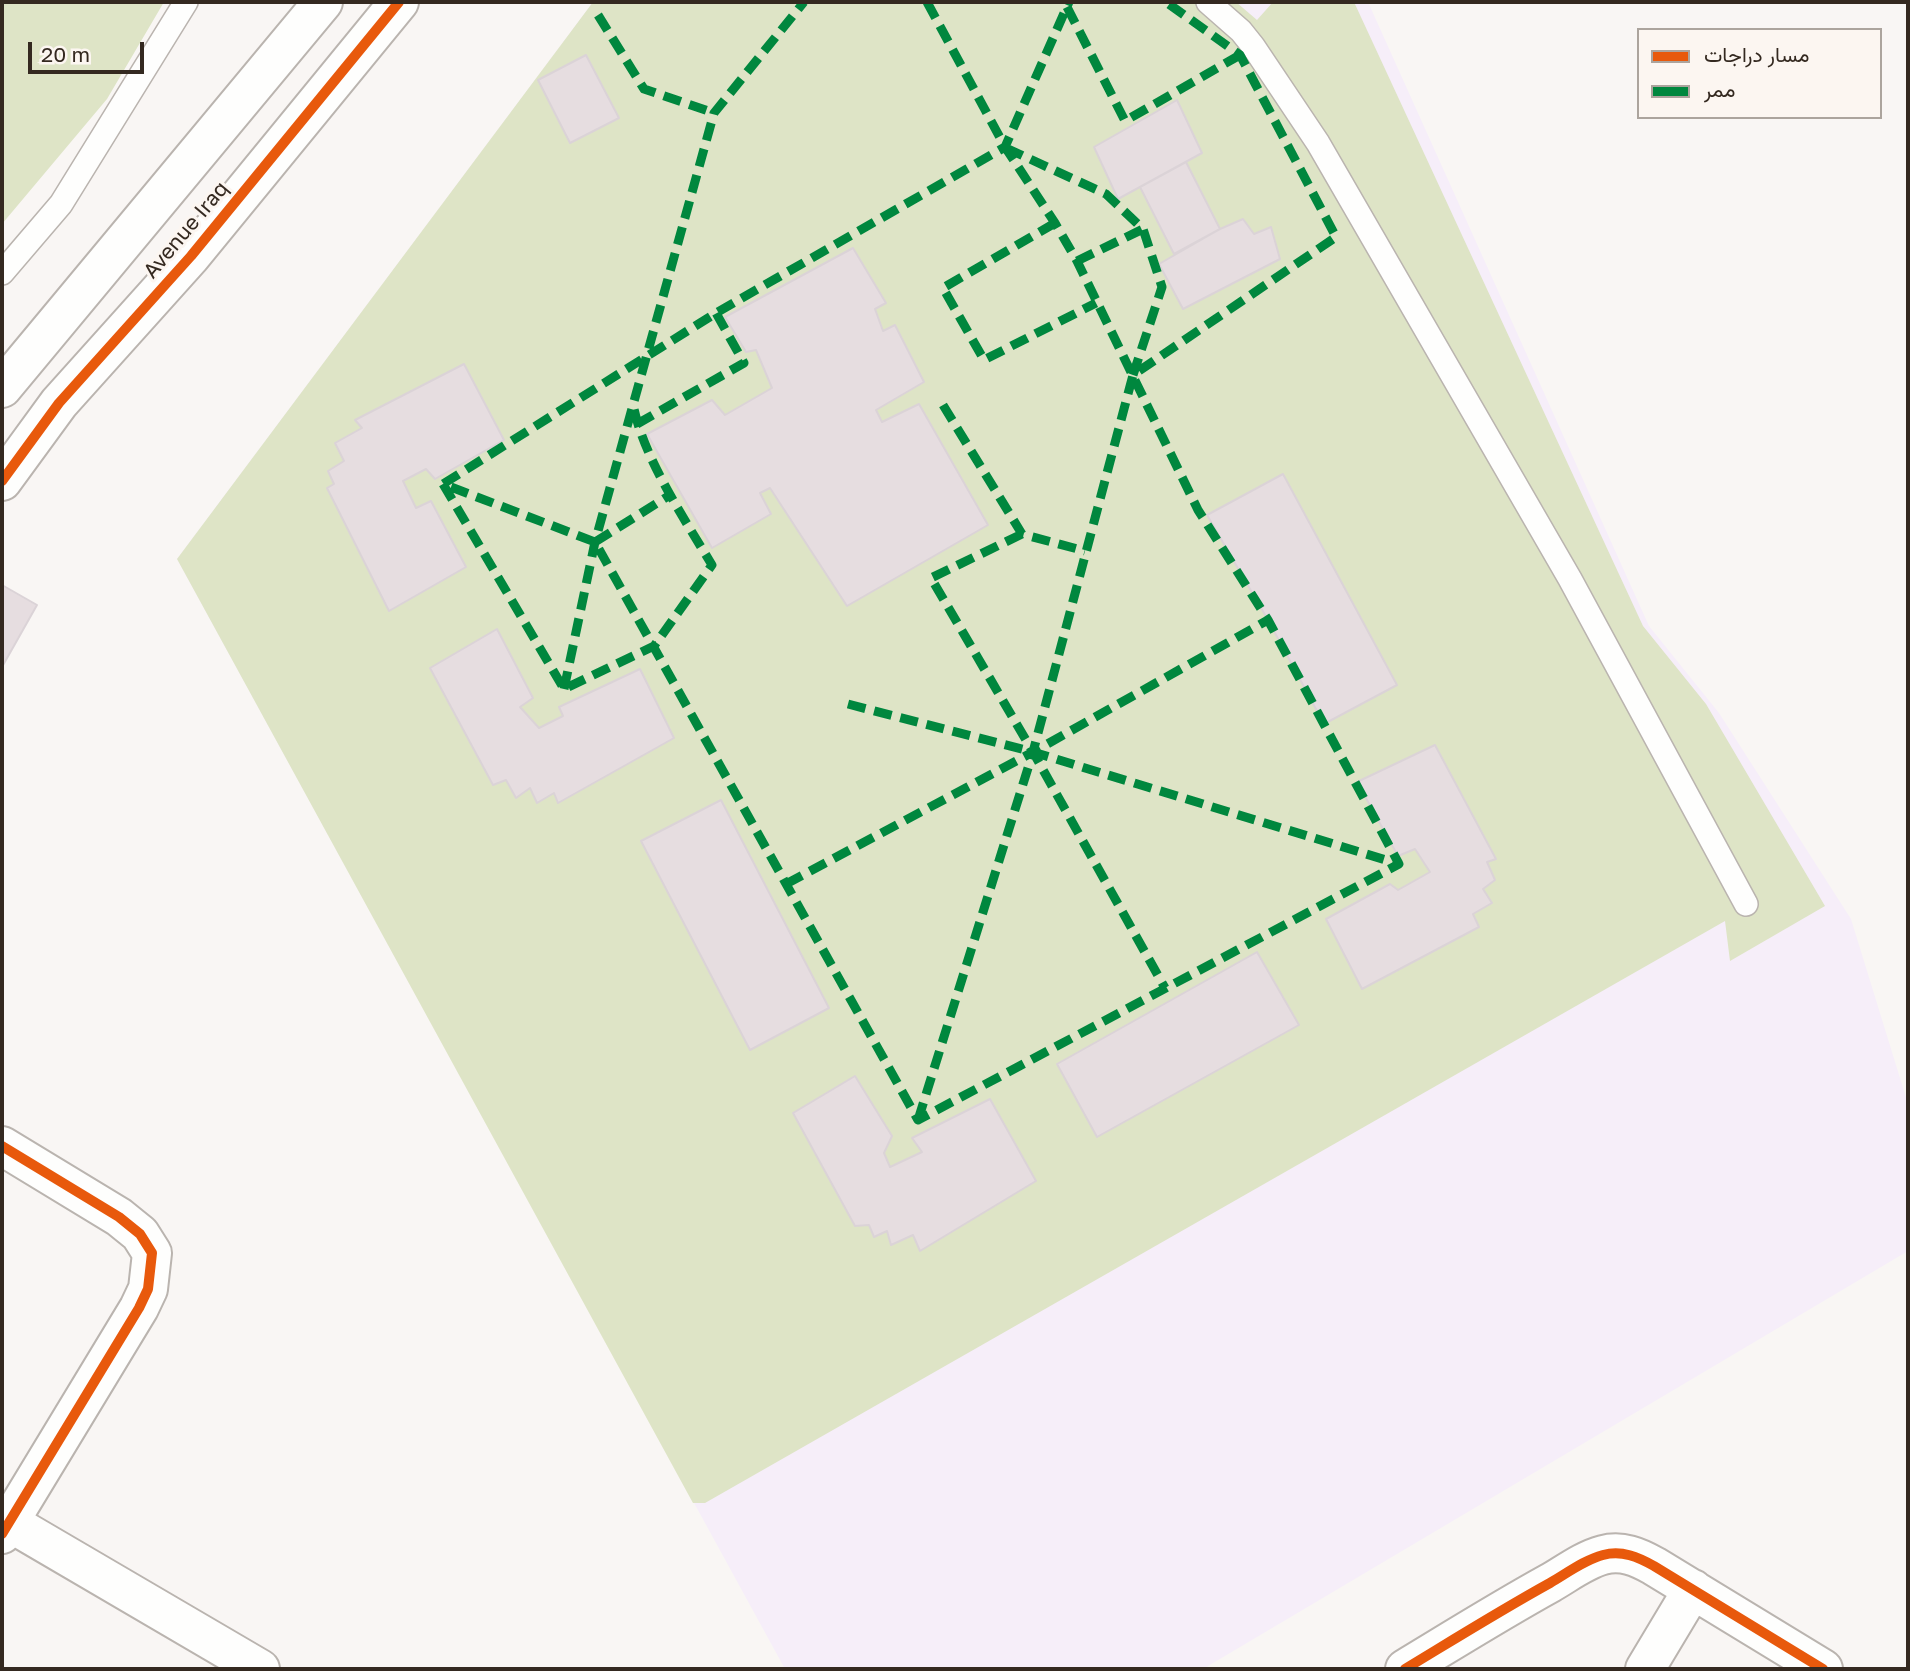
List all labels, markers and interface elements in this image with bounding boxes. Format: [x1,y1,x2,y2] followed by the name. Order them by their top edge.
[32,28,147,72] scale bar
[1637,28,1882,119] legend
[41,41,90,67] text: 20 m
[1704,41,1809,67] text: مسار دراجات
[1704,76,1735,102] text: ممر
[138,176,234,284] street label: Avenue Iraq

